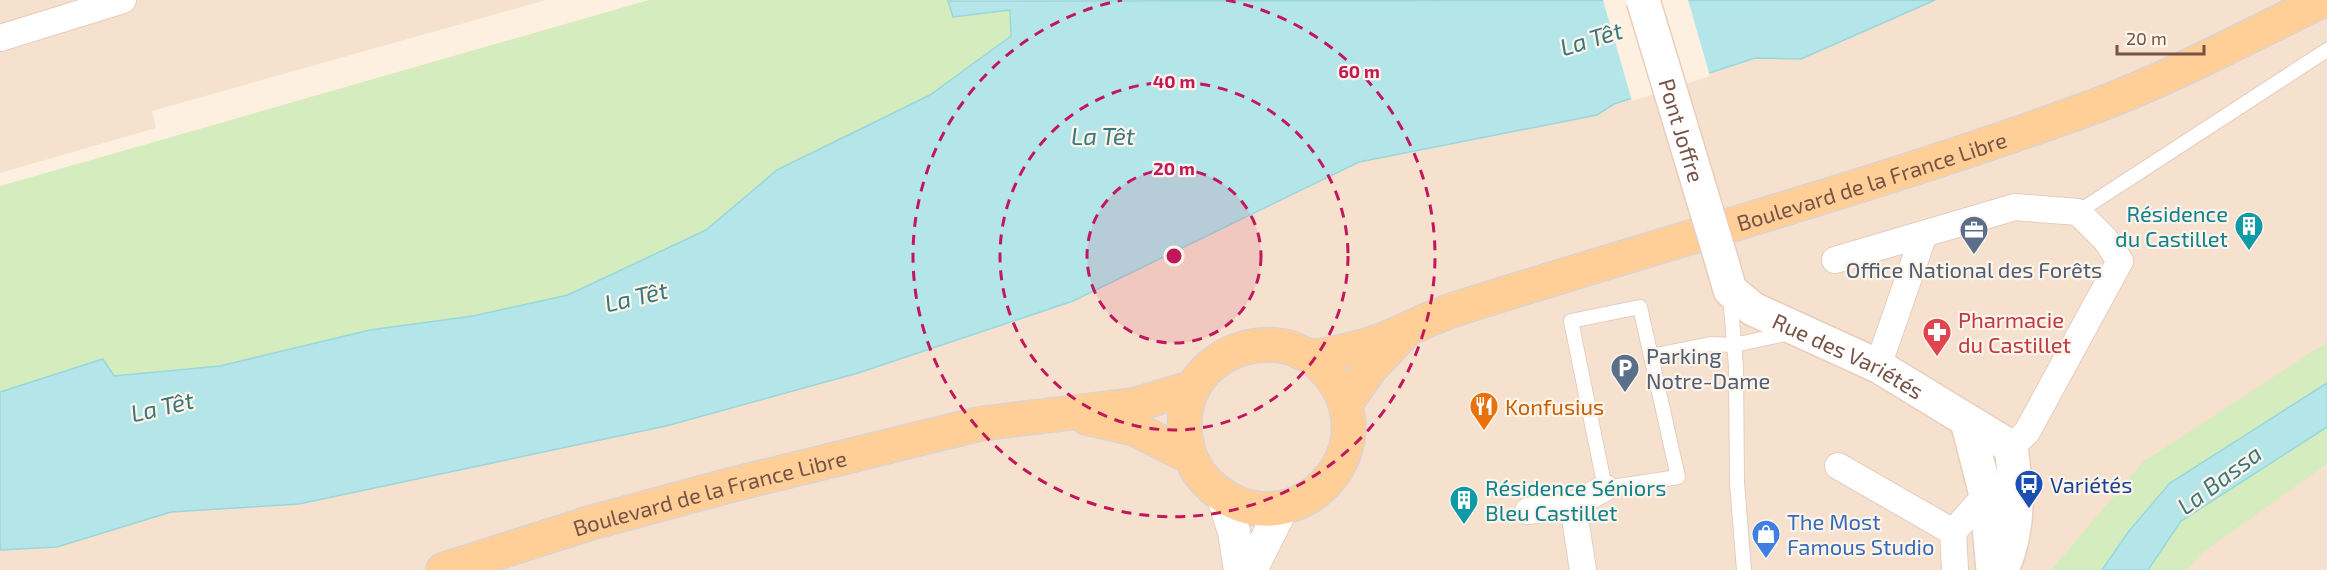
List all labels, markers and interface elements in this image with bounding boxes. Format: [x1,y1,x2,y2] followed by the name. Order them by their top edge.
[1556,15,1627,61] water label: La Têt
[2117,18,2204,56] scale bar
[2126,27,2167,49] text: 20 m
[1338,60,1380,82] text: 60 m
[1153,70,1195,92] text: 40 m
[1654,75,1710,185] street label: Pont Joffre
[1071,121,1136,150] water label: La Têt
[1733,125,2010,236] street label: Boulevard de la France Libre
[1153,157,1195,179] text: 20 m
[2115,200,2228,251] place label: Résidence du Castillet
[2233,210,2265,252] building icon: Résidence du Castillet
[1958,214,1990,256] office icon: Office National des Forêts
[1164,246,1184,266] centre of rings
[1846,256,2102,282] place label: Office National des Forêts
[602,274,671,317] water label: La Têt
[1958,306,2071,357] place label: Pharmacie du Castillet
[1769,307,1929,404] street label: Rue des Variétés
[1921,316,1953,358] pharmacy icon: Pharmacie du Castillet
[1646,342,1770,393] place label: Parking Notre-Dame
[1609,352,1641,394] parking icon: Parking Notre-Dame
[128,384,197,427] water label: La Têt
[1468,390,1500,432] restaurant icon: Konfusius
[1505,393,1604,419] place label: Konfusius
[2171,438,2267,520] water label: La Bassa
[570,444,849,541] street label: Boulevard de la France Libre
[2013,468,2045,510] bus stop icon: Variétés
[2050,471,2132,497] place label: Variétés
[1485,474,1666,525] place label: Résidence Séniors Bleu Castillet
[1448,484,1480,526] building icon: Résidence Séniors Bleu Castillet
[1787,508,1935,559] place label: The Most Famous Studio
[1750,518,1782,560] shop icon: The Most Famous Studio

